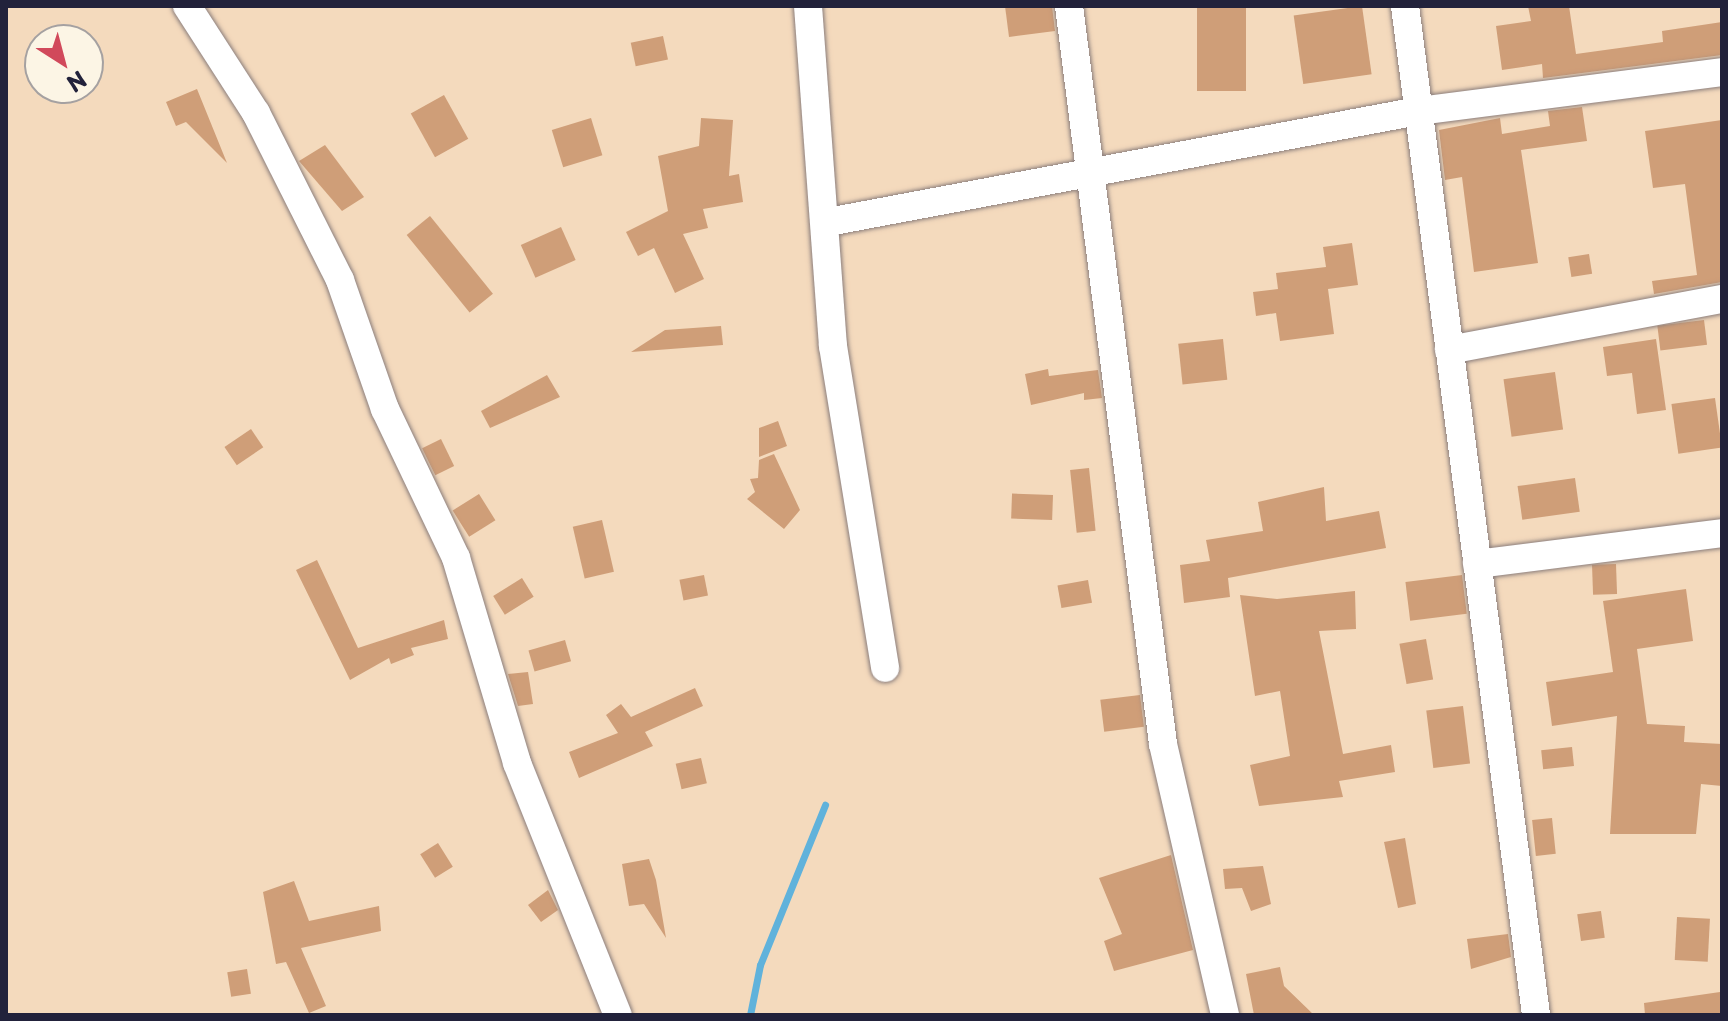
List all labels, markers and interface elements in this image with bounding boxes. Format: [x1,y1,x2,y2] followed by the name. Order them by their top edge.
[24,24,104,104] north arrow
[60,64,94,101] text: N

